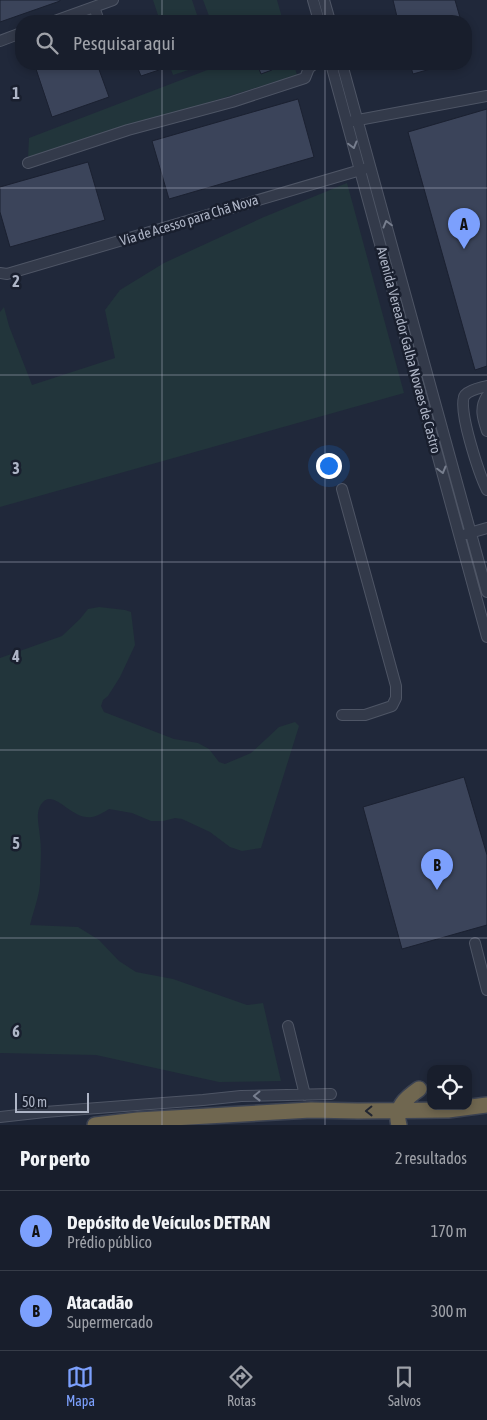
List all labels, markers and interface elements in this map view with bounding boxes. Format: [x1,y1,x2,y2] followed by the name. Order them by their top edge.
[15,15,472,70] search box
[33,29,61,57] icon: search
[73,32,175,54] text: Pesquisar aqui
[12,84,20,102] text: 1
[347,140,357,148] one-way arrow
[118,191,260,249] street label: Via de Acesso para Chã Nova
[448,208,480,249] pin: A
[382,219,393,228] one-way arrow
[374,245,444,455] street label: Avenida Vereador Galba Novaes de Castro
[12,272,20,290] text: 2
[316,453,342,479] your location
[12,459,20,477] text: 3
[436,466,447,475] one-way arrow
[11,647,20,665] text: 4
[12,834,20,852] text: 5
[421,849,453,890] pin: B
[12,1022,20,1040] text: 6
[427,1065,472,1110] map controls
[427,1065,472,1110] button: locate
[15,1090,89,1113] scale bar
[252,1091,260,1101] one-way arrow
[22,1094,47,1110] text: 50 m
[364,1106,372,1116] one-way arrow
[20,1146,90,1170] text: Por perto
[395,1149,467,1167] text: 2 resultados
[67,1211,270,1233] text: Depósito de Veículos DETRAN
[32,1222,40,1240] text: A
[431,1222,467,1240] text: 170 m
[67,1233,152,1251] text: Prédio público
[67,1291,133,1313] text: Atacadão
[32,1302,40,1320] text: B
[431,1302,467,1320] text: 300 m
[67,1313,153,1331] text: Supermercado
[66,1363,95,1409] tab: Mapa
[227,1363,256,1409] tab: Rotas
[388,1363,421,1409] tab: Salvos

